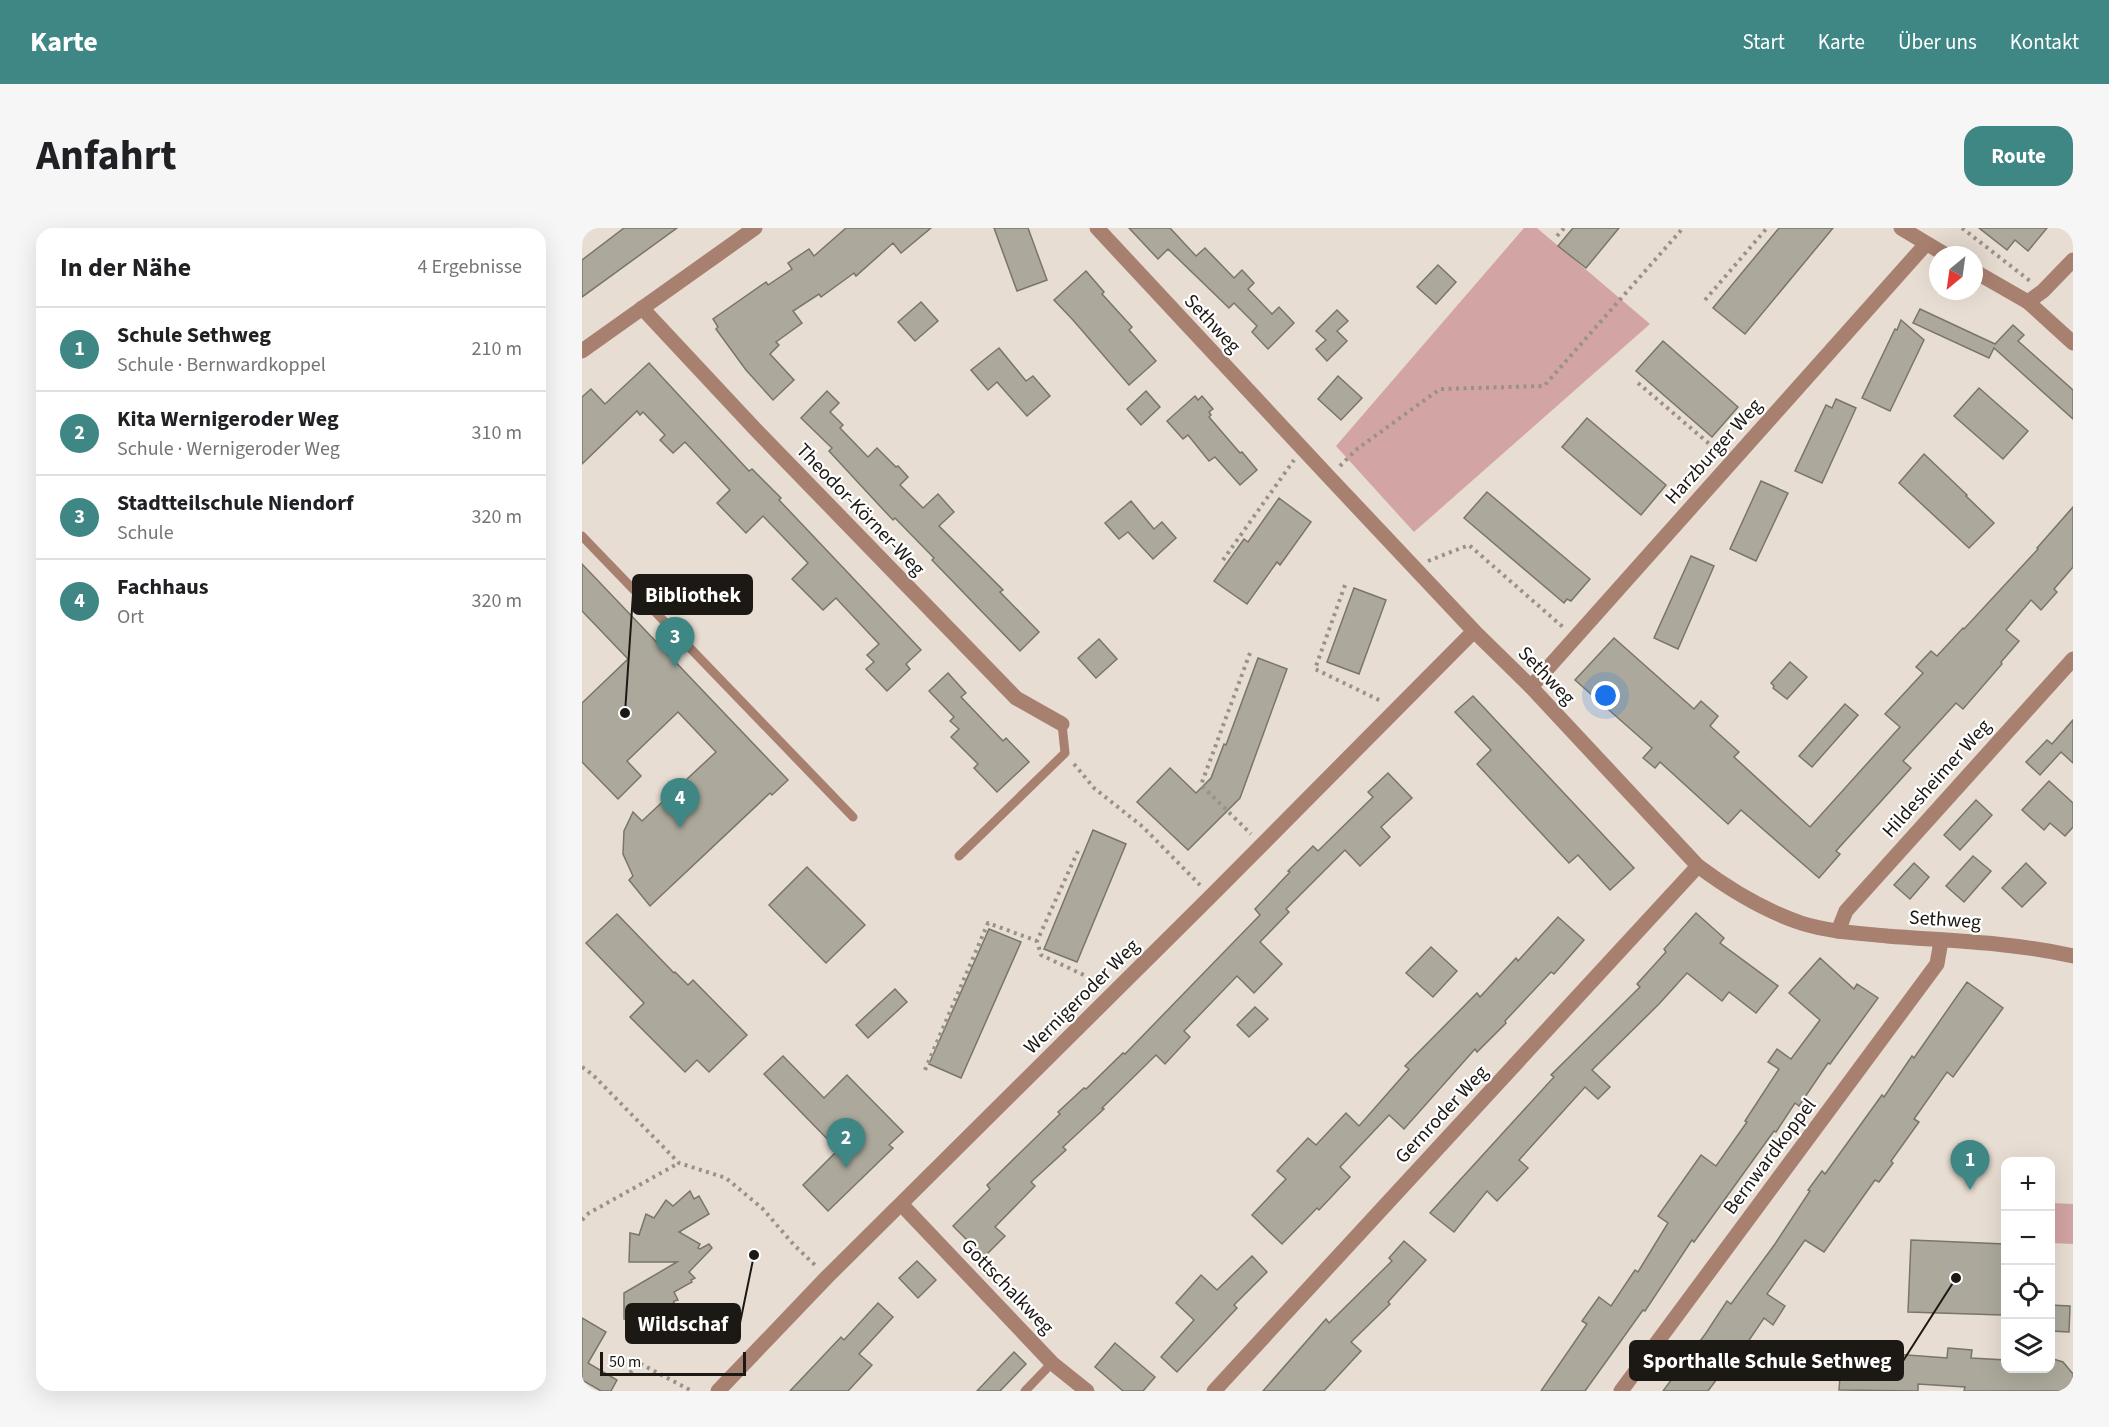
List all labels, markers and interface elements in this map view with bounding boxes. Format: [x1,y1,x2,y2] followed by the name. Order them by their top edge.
[30,22,98,62] text: Karte
[1742,27,1785,57] text: Start
[1818,27,1865,57] text: Karte
[1898,27,1977,57] text: Über uns
[2010,27,2079,57] text: Kontakt
[36,126,177,186] text: Anfahrt
[1964,126,2073,186] button: Route
[1929,246,1983,300] north arrow
[60,249,191,286] text: In der Nähe
[417,253,522,281] text: 4 Ergebnisse
[1177,288,1247,360] street label: Sethweg
[117,319,271,351] text: Schule Sethweg
[74,335,85,363] text: 1
[472,335,522,363] text: 210 m
[117,351,326,379] text: Schule · Bernwardkoppel
[1659,393,1769,511] street label: Harzburger Weg
[117,403,339,435] text: Kita Wernigeroder Weg
[74,419,85,447] text: 2
[472,419,522,447] text: 310 m
[117,435,340,463] text: Schule · Wernigeroder Weg
[789,437,931,582] street label: Theodor-Körner-Weg
[117,487,354,519] text: Stadtteilschule Niendorf
[74,503,85,531] text: 3
[472,503,522,531] text: 320 m
[117,519,174,547] text: Schule
[117,571,209,603] text: Fachhaus
[633,575,752,614] callout: Bibliothek
[645,580,741,610] text: Bibliothek
[74,587,85,615] text: 4
[472,587,522,615] text: 320 m
[117,603,144,631] text: Ort
[656,618,694,667] pin: 3
[1511,640,1581,711] street label: Sethweg
[1591,681,1620,710] your location
[1876,713,1998,844] street label: Hildesheimer Weg
[660,778,700,828] pin: 4
[1908,904,1982,936] street label: Sethweg
[1018,933,1146,1061] street label: Wernigeroder Weg
[1389,1059,1495,1170] street label: Gernroder Weg
[1717,1093,1823,1221] street label: Bernwardkoppel
[826,1118,866,1168] pin: 2
[1950,1140,1990,1190] pin: 1
[2001,1157,2055,1373] map controls
[2001,1157,2055,1211] button: +
[2001,1211,2055,1265] button: −
[954,1233,1060,1341] street label: Gottschalkweg
[2001,1265,2055,1319] button: locate
[626,1304,740,1343] callout: Wildschaf
[638,1309,729,1339] text: Wildschaf
[2001,1319,2055,1373] button: layers
[1630,1341,1903,1380] callout: Sporthalle Schule Sethweg
[1643,1346,1891,1376] text: Sporthalle Schule Sethweg
[600,1349,746,1376] scale bar
[609,1351,641,1373] text: 50 m

